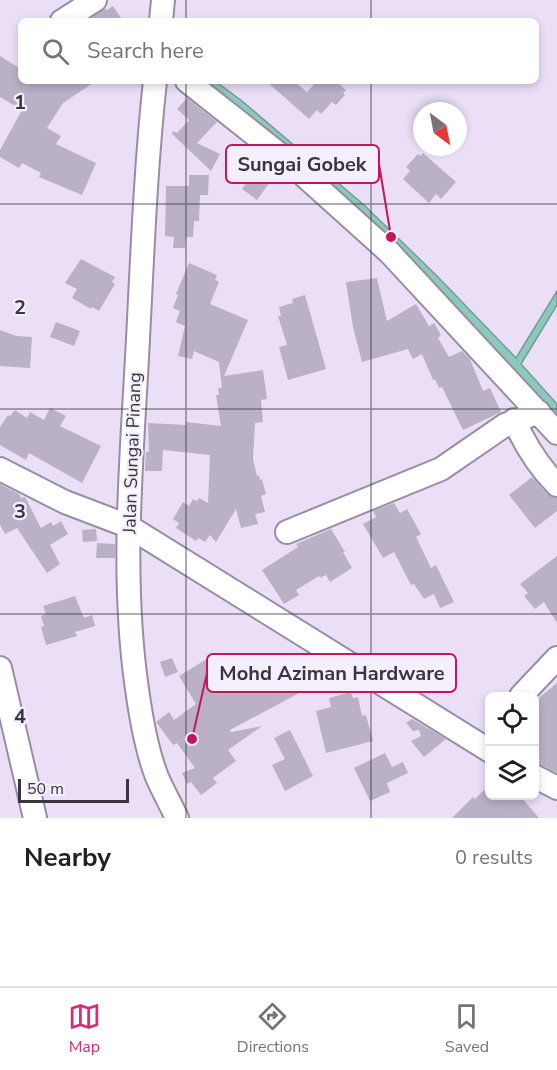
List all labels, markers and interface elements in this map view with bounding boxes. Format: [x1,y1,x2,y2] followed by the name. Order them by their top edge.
[18,18,539,84] search box
[39,35,72,68] icon: search
[87,36,204,66] text: Search here
[14,89,26,116] text: 1
[413,102,467,156] north arrow
[226,145,379,183] callout: Sungai Gobek
[237,151,368,178] text: Sungai Gobek
[14,294,26,321] text: 2
[117,372,147,535] street label: Jalan Sungai Pinang
[14,498,26,525] text: 3
[207,654,456,692] callout: Mohd Aziman Hardware
[219,660,445,687] text: Mohd Aziman Hardware
[485,692,539,800] map controls
[485,692,539,746] button: locate
[14,703,26,730] text: 4
[485,746,539,800] button: layers
[18,776,129,804] scale bar
[27,778,64,800] text: 50 m
[24,840,111,875] text: Nearby
[455,844,533,871] text: 0 results
[68,1000,101,1058] tab: Map
[237,1000,309,1058] tab: Directions
[445,1000,489,1058] tab: Saved

